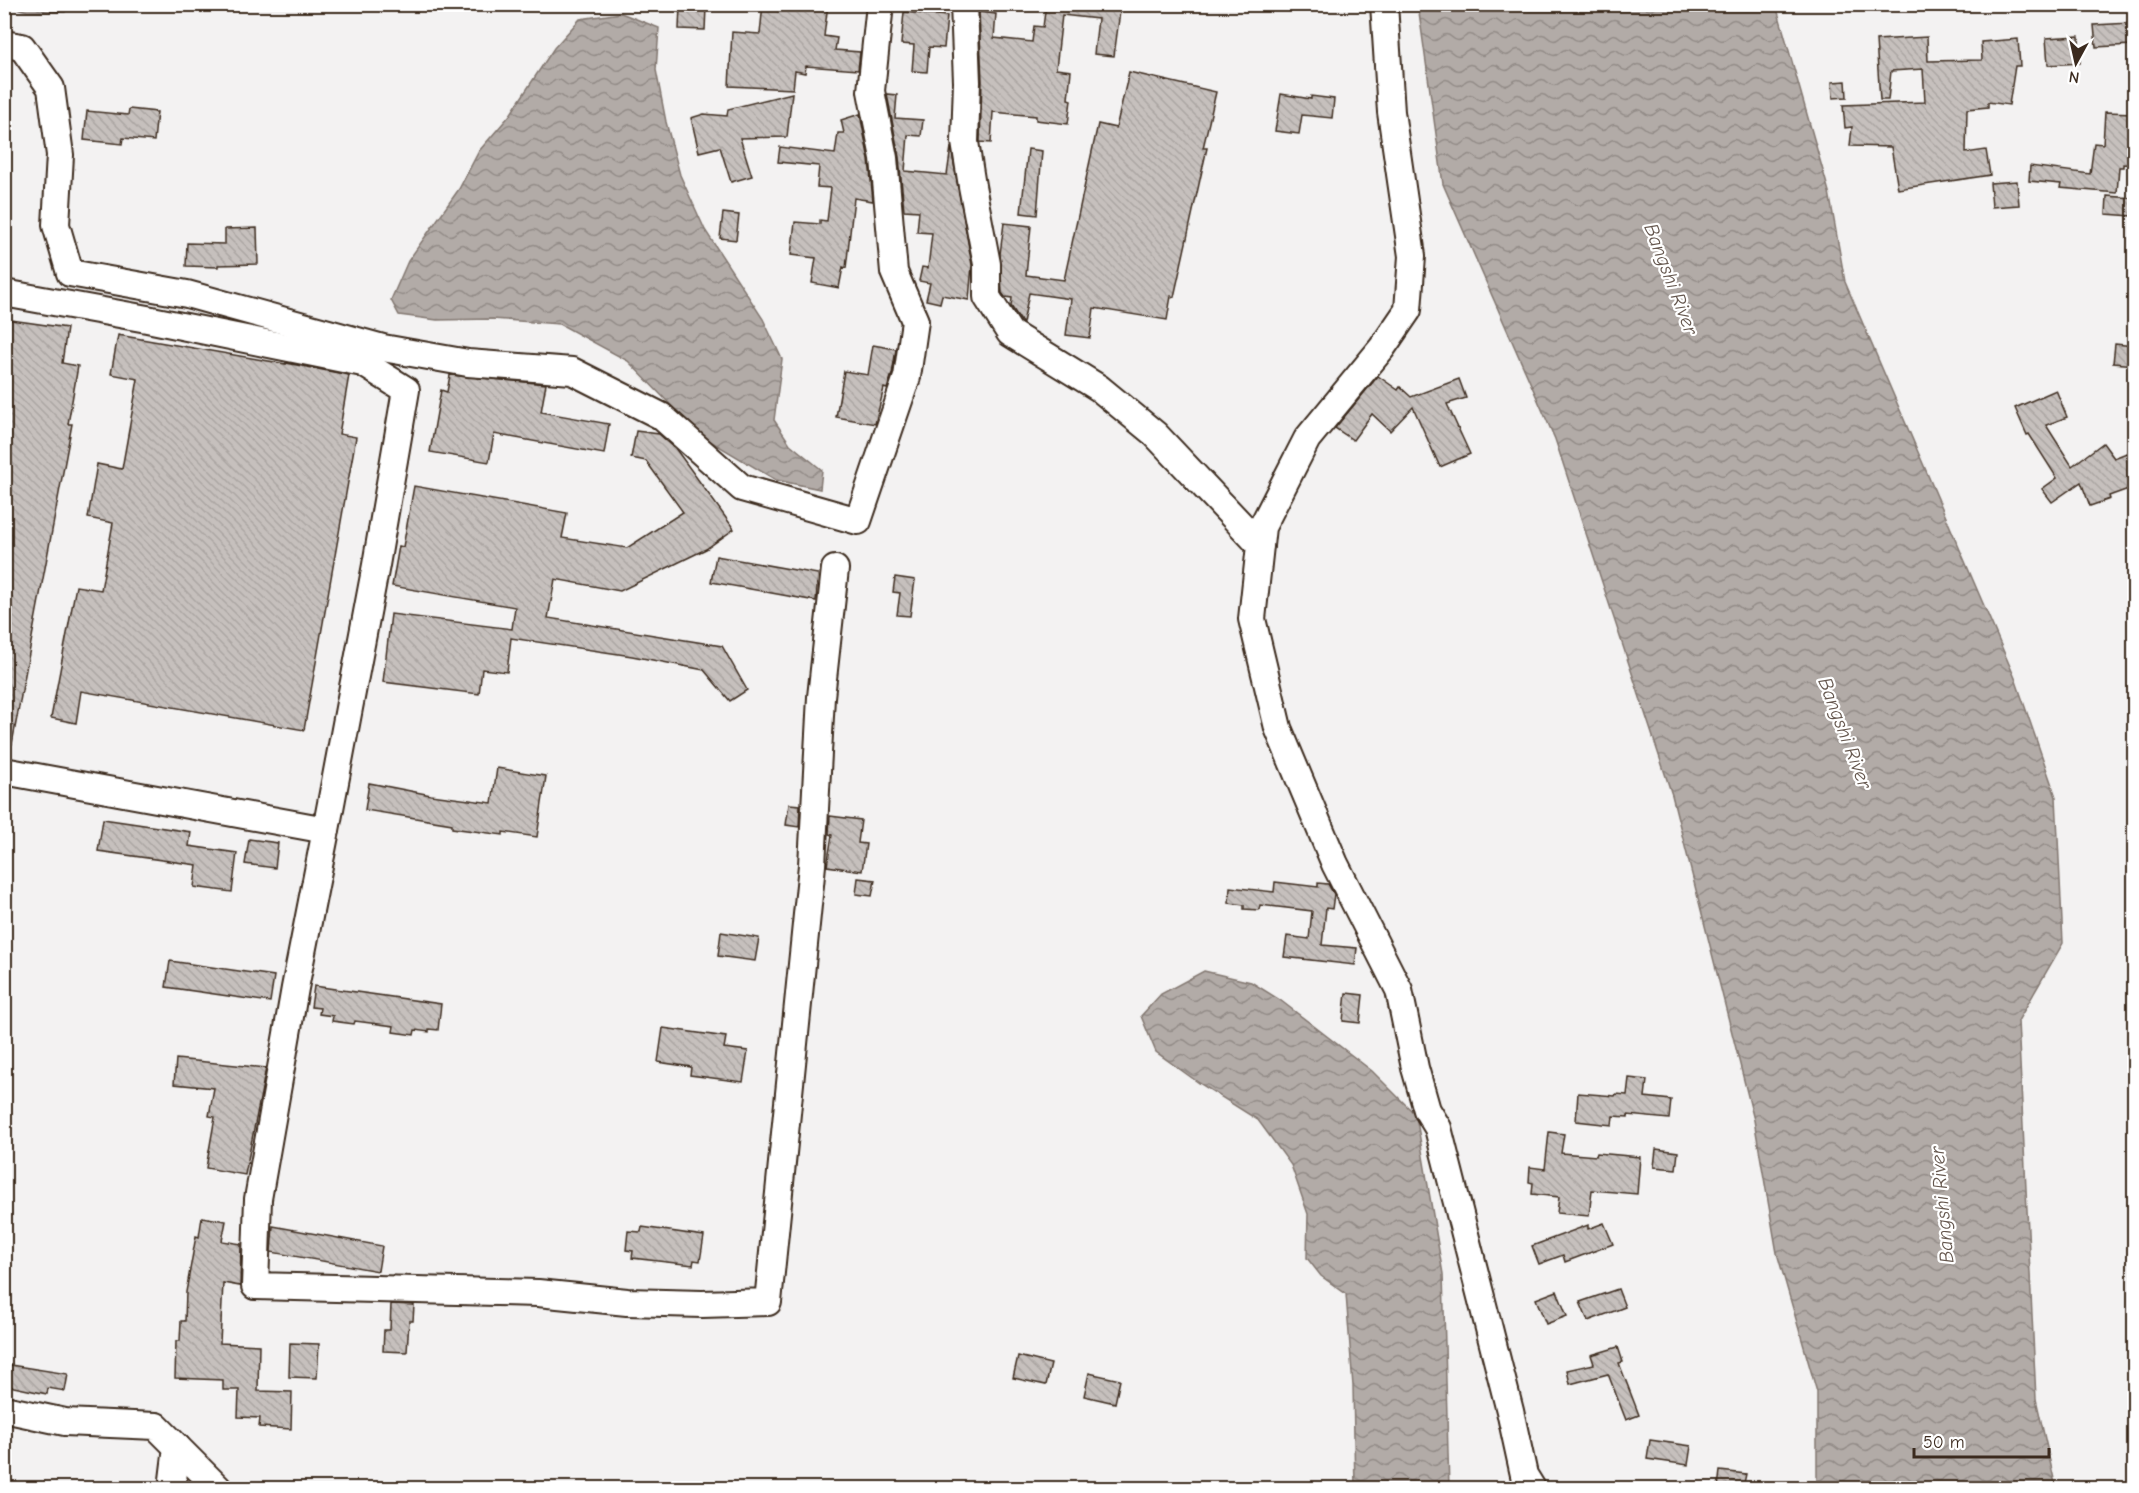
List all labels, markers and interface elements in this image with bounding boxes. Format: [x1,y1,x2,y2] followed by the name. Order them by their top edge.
[2046,33,2106,93] north arrow
[2068,67,2080,87] text: N
[1639,220,1703,339] water label: Bangshi River
[1813,674,1877,793] water label: Bangshi River
[1925,1145,1959,1264] water label: Bangshi River
[1914,1421,2049,1459] scale bar
[1923,1432,1965,1453] text: 50 m

